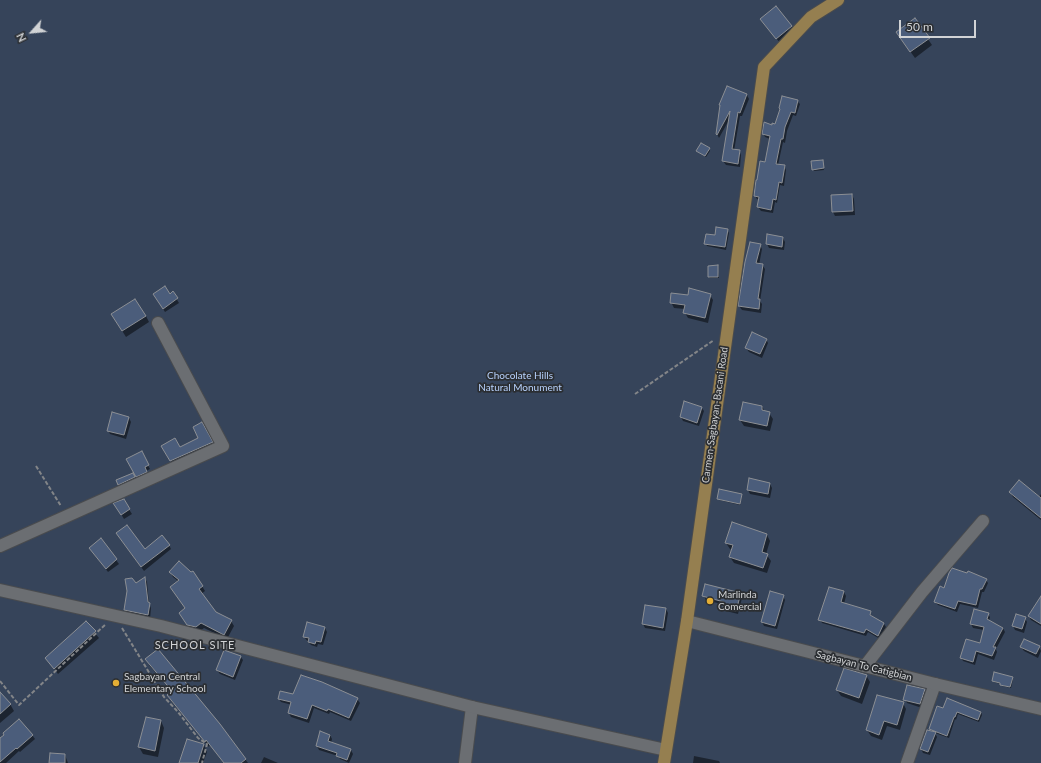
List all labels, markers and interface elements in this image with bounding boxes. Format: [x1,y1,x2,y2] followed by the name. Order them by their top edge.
[12,12,52,52] north arrow
[901,12,978,38] scale bar
[906,19,933,34] text: 50 m
[13,31,29,44] text: N
[700,346,730,484] street label: Carmen-Sagbayan-Bacani Road
[478,370,562,394] park label: Chocolate Hills Natural Monument
[718,589,762,612] place label: Marlinda Comercial
[705,596,715,606] marker: Marlinda Comercial
[155,638,235,652] district label: SCHOOL SITE
[815,648,913,684] street label: Sagbayan To Catigbian
[124,671,206,694] place label: Sagbayan Central Elementary School
[111,678,121,688] marker: Sagbayan Central Elementary School

